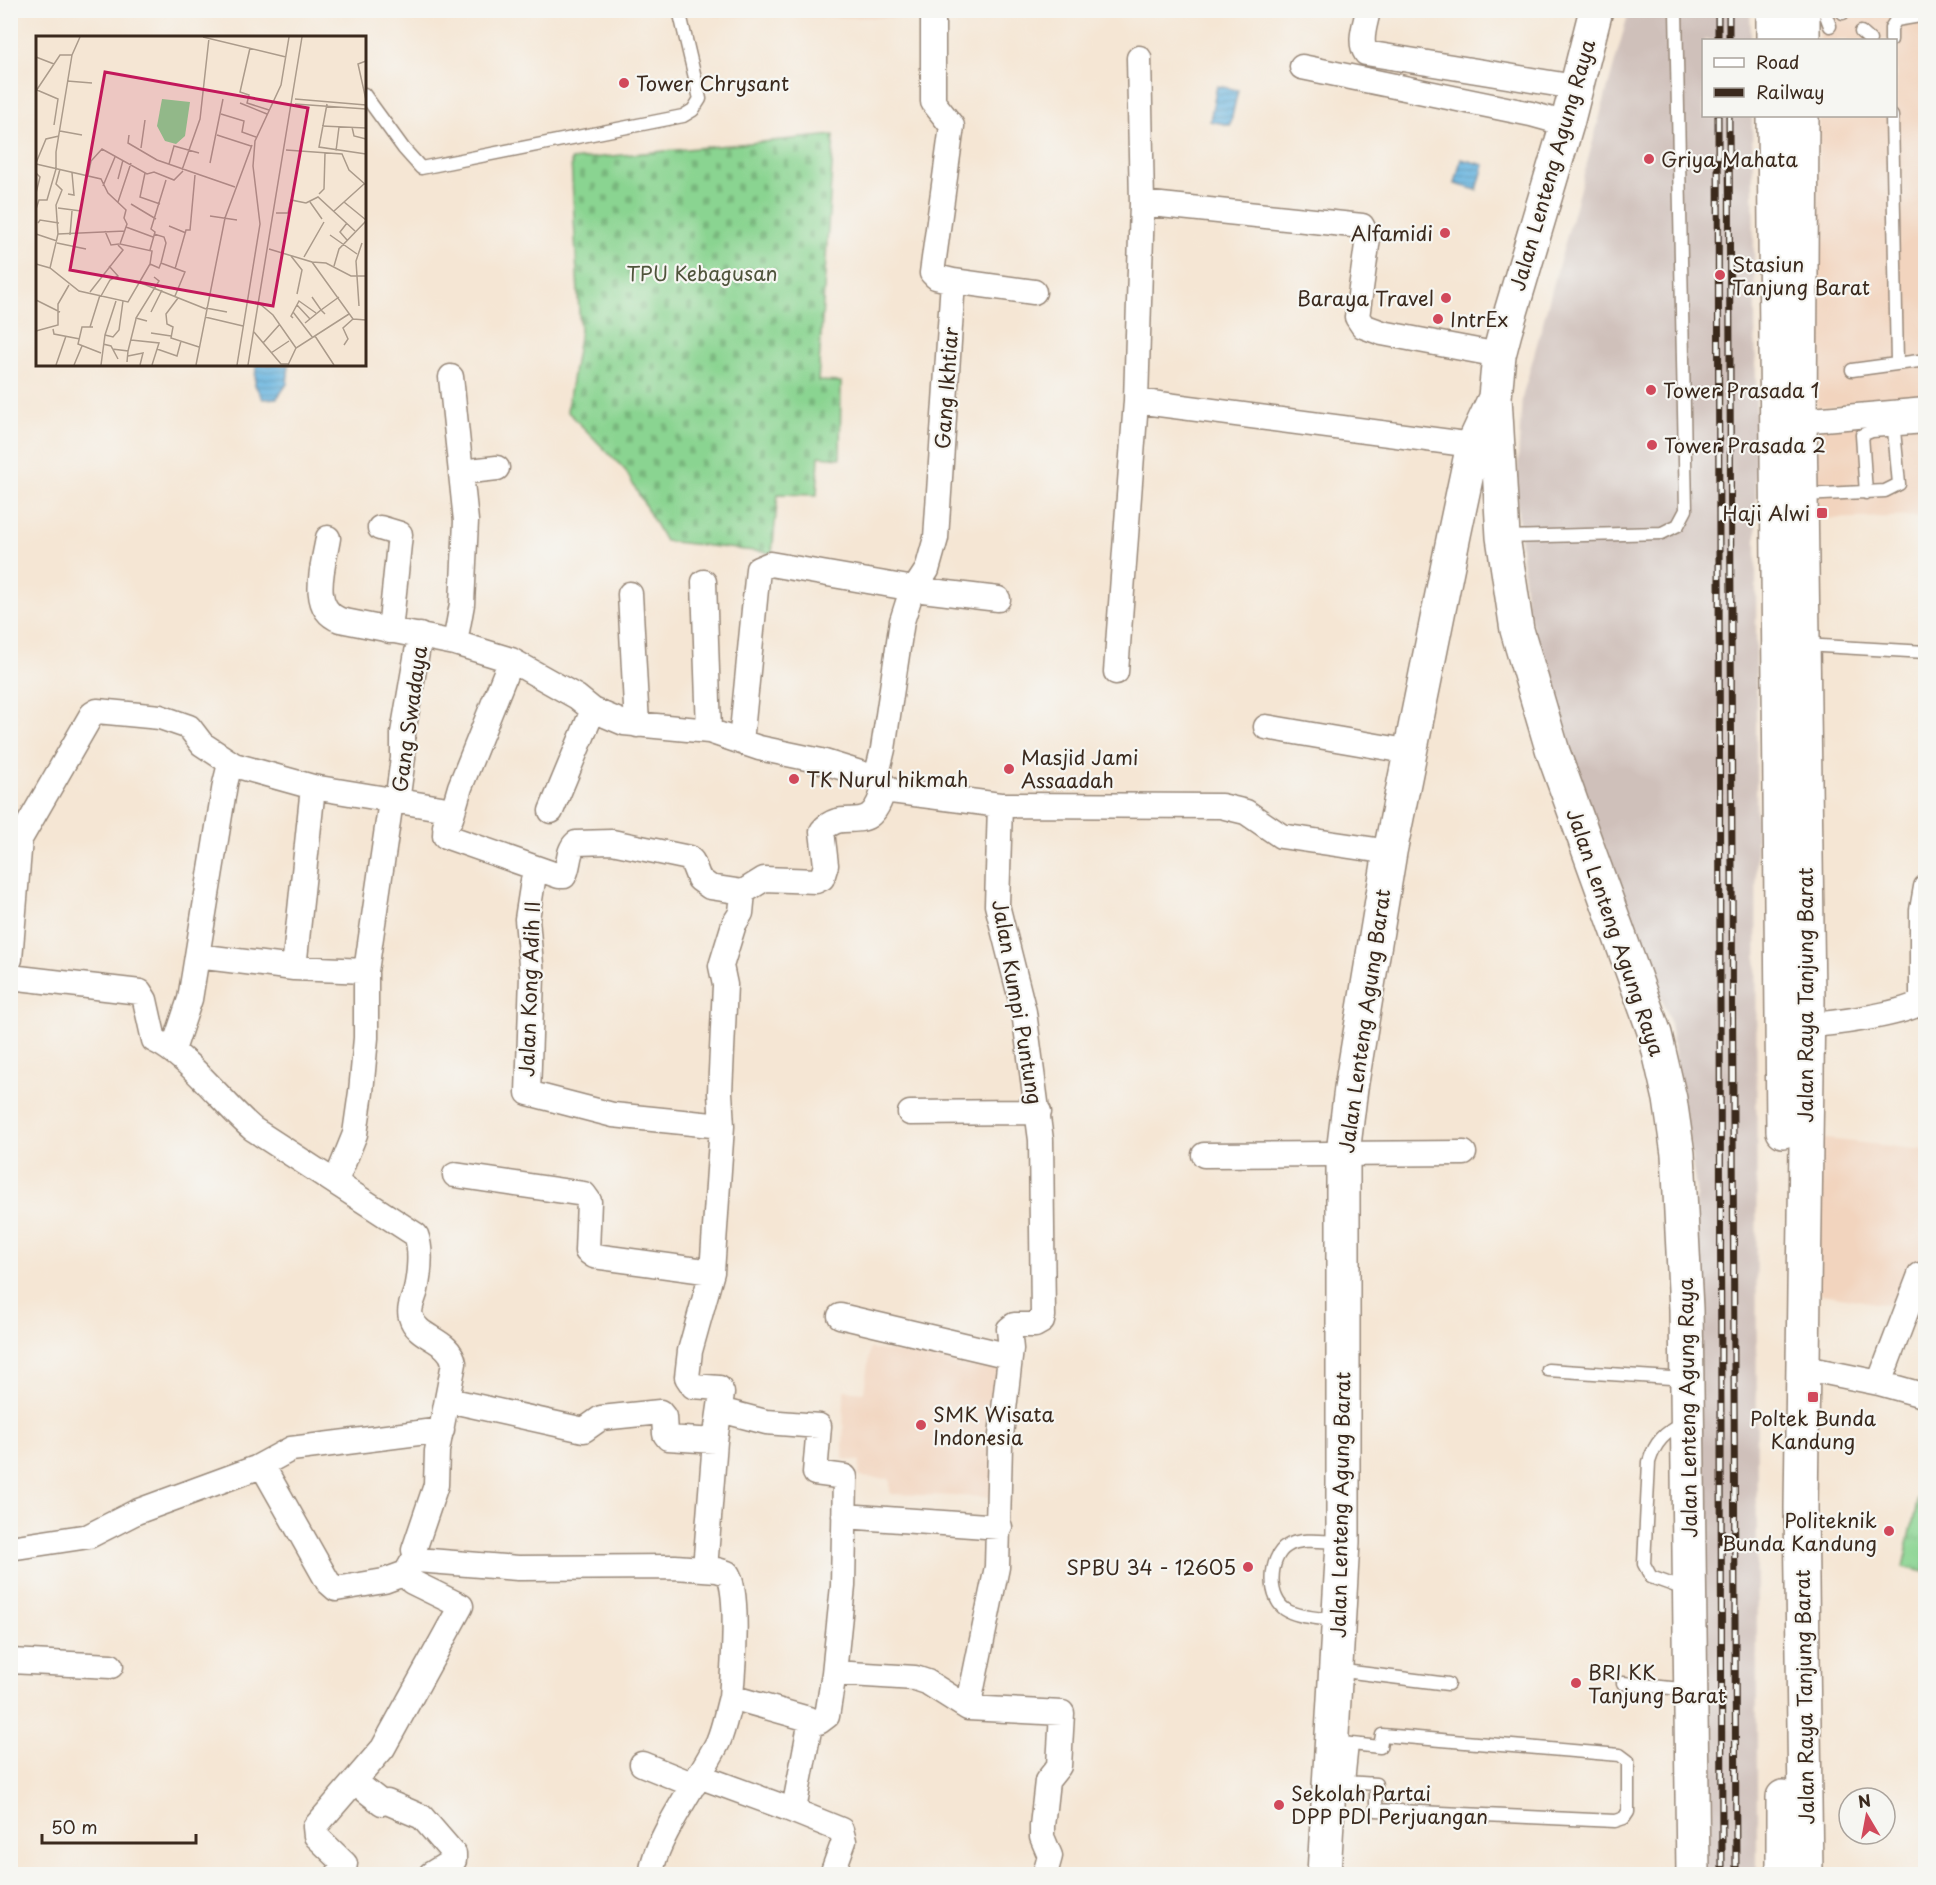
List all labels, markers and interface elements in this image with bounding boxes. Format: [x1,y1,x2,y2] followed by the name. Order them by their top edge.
[1502,35,1602,294] street label: Jalan Lenteng Agung Raya
[36,36,366,366] inset map
[1702,39,1897,117] legend
[1756,48,1800,75] text: Road
[636,68,789,98] place label: Tower Chrysant
[617,76,631,90] marker: Tower Chrysant
[1756,78,1824,105] text: Railway
[1661,144,1798,174] place label: Griya Mahata
[1642,152,1656,166] marker: Griya Mahata
[1351,218,1433,248] place label: Alfamidi
[1438,226,1452,240] marker: Alfamidi
[1732,249,1870,302] place label: Stasiun Tanjung Barat
[626,258,778,288] park label: TPU Kebagusan
[1713,268,1727,282] marker: Stasiun Tanjung Barat
[1297,283,1434,313] place label: Baraya Travel
[1439,291,1453,305] marker: Baraya Travel
[1450,304,1508,334] place label: IntrEx
[1431,312,1445,326] marker: IntrEx
[927,325,965,450] street label: Gang Ikhtiar
[1663,375,1820,405] place label: Tower Prasada 1
[1644,383,1658,397] marker: Tower Prasada 1
[1664,430,1826,460] place label: Tower Prasada 2
[1645,438,1659,452] marker: Tower Prasada 2
[1722,498,1810,528] place label: Haji Alwi
[1815,506,1829,520] marker: Haji Alwi
[384,644,434,794] street label: Gang Swadaya
[1021,742,1139,795] place label: Masjid Jami Assaadah
[1002,762,1016,776] marker: Masjid Jami Assaadah
[806,764,968,794] place label: TK Nurul hikmah
[787,772,801,786] marker: TK Nurul hikmah
[1559,804,1673,1060] street label: Jalan Lenteng Agung Raya
[1790,867,1820,1123] street label: Jalan Raya Tanjung Barat
[1331,887,1397,1155] street label: Jalan Lenteng Agung Barat
[985,897,1051,1107] street label: Jalan Kumpi Puntung
[511,901,547,1077] street label: Jalan Kong Adih II
[1670,1277,1704,1538] street label: Jalan Lenteng Agung Raya
[1323,1372,1357,1638] street label: Jalan Lenteng Agung Barat
[1806,1390,1820,1404] marker: Poltek Bunda Kandung
[933,1399,1054,1452] place label: SMK Wisata Indonesia
[1750,1403,1877,1456] place label: Poltek Bunda Kandung
[914,1418,928,1432] marker: SMK Wisata Indonesia
[1722,1505,1877,1558] place label: Politeknik Bunda Kandung
[1882,1524,1896,1538] marker: Politeknik Bunda Kandung
[1066,1552,1236,1582] place label: SPBU 34 - 12605
[1241,1560,1255,1574] marker: SPBU 34 - 12605
[1787,1569,1821,1825] street label: Jalan Raya Tanjung Barat
[1588,1657,1726,1710] place label: BRI KK Tanjung Barat
[1569,1676,1583,1690] marker: BRI KK Tanjung Barat
[1291,1778,1488,1831] place label: Sekolah Partai DPP PDI Perjuangan
[1837,1786,1897,1846] north arrow
[1856,1787,1873,1813] text: N
[1272,1798,1286,1812] marker: Sekolah Partai DPP PDI Perjuangan
[42,1807,196,1845] scale bar
[51,1813,98,1840] text: 50 m

